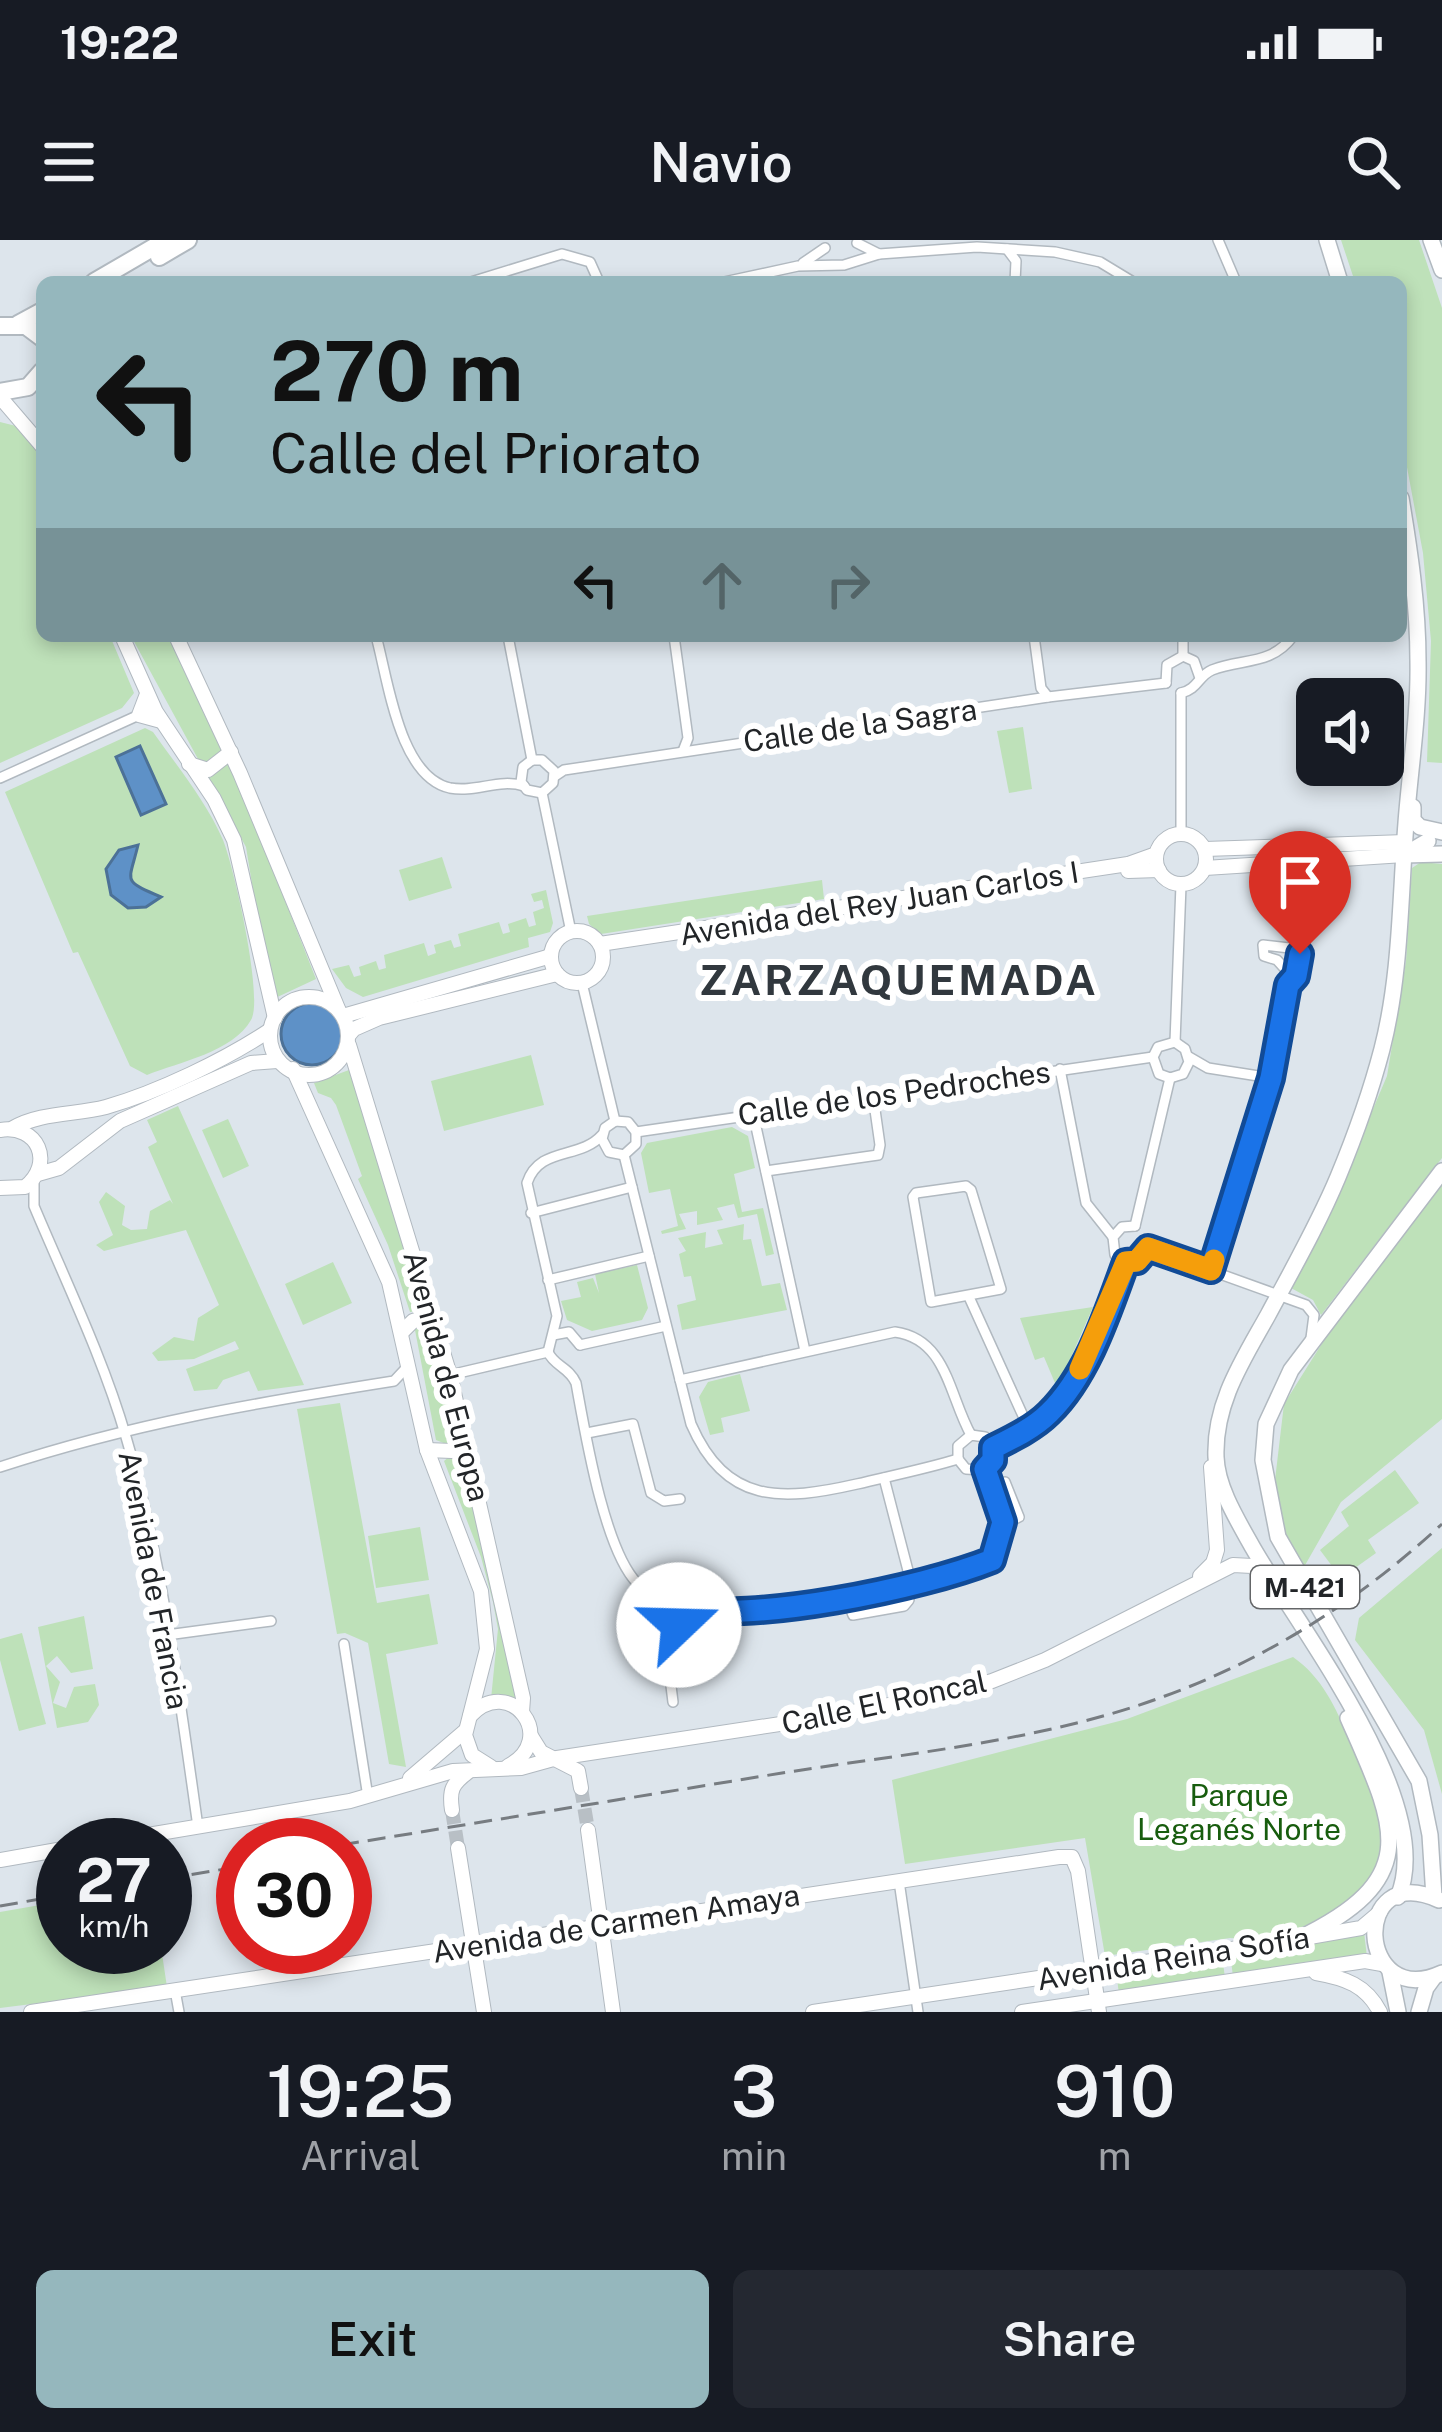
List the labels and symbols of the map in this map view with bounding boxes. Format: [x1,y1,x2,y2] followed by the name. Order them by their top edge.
[741,691,979,759] street label: Calle de la Sagra
[1249,831,1351,954] pin
[677,854,1081,952] street label: Avenida del Rey Juan Carlos I
[699,955,1099,1004] district label: ZARZAQUEMADA
[735,1053,1053,1133] street label: Calle de los Pedroches
[396,1247,498,1505] street label: Avenida de Europa
[111,1448,197,1712] street label: Avenida de Francia
[616,1562,742,1688] position arrow
[1251,1566,1359,1608] road number: M-421
[778,1663,990,1741] street label: Calle El Roncal
[1137,1777,1341,1847] park label: Parque Leganés Norte
[216,1818,372,1974] speed limit sign: 30
[430,1876,802,1970] street label: Avenida de Carmen Amaya
[1034,1919,1312,1997] street label: Avenida Reina Sofía

